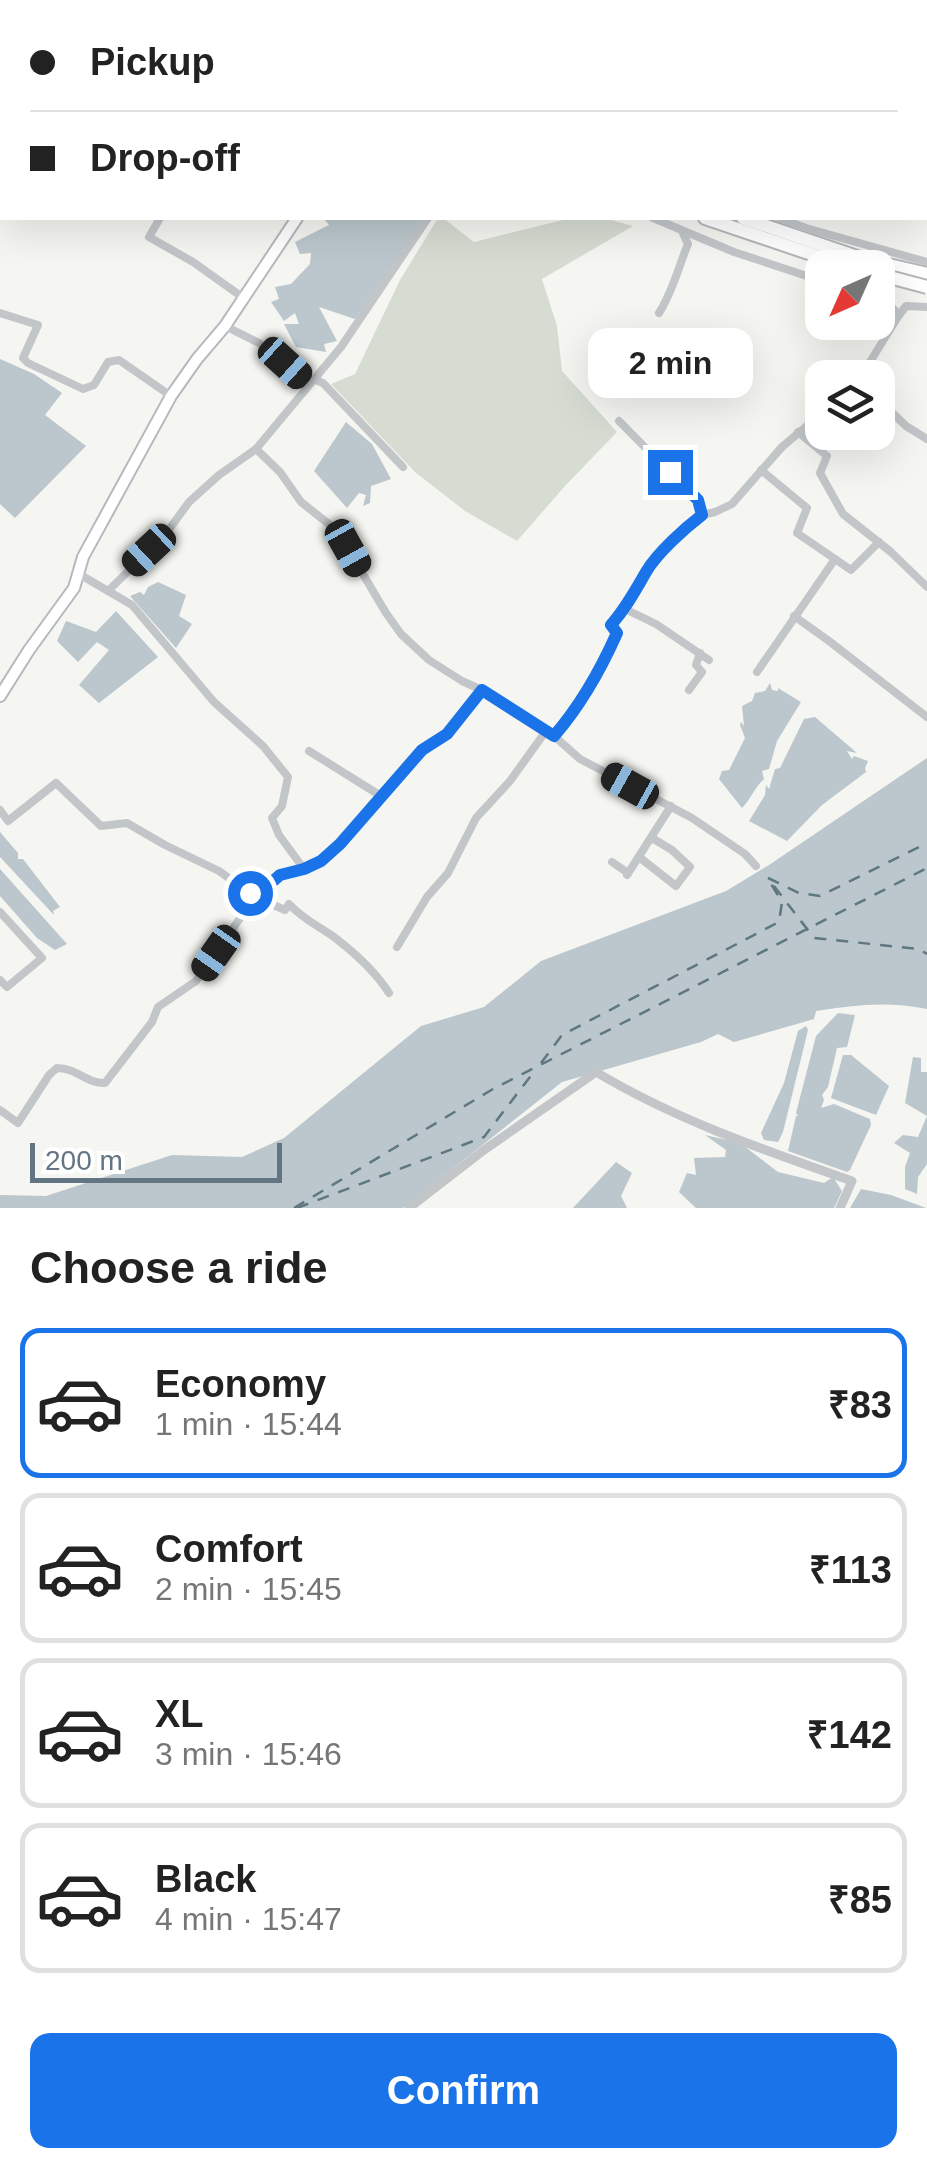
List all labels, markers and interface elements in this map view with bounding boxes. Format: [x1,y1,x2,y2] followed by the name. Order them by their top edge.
[90,41,215,83] text: Pickup
[90,137,240,179] text: Drop-off
[805,250,895,340] north arrow
[805,250,895,450] map controls
[588,327,752,397] callout: 2 min
[253,332,317,394] car
[629,345,712,381] text: 2 min
[805,360,895,450] button: layers
[648,450,693,495] route end
[320,514,376,582] car
[117,519,181,581] car
[596,758,664,814] car
[228,871,273,916] route start
[187,920,245,986] car
[30,1138,282,1182] scale bar
[45,1145,123,1176] text: 200 m
[30,1242,328,1293] text: Choose a ride
[35,1358,125,1448] icon: car
[155,1363,326,1405] text: Economy
[828,1384,892,1426] text: ₹83
[155,1406,342,1442] text: 1 min · 15:44
[35,1523,125,1613] icon: car
[155,1528,303,1570] text: Comfort
[809,1549,892,1591] text: ₹113
[155,1571,342,1607] text: 2 min · 15:45
[35,1688,125,1778] icon: car
[155,1693,204,1735] text: XL
[807,1714,892,1756] text: ₹142
[155,1736,342,1772] text: 3 min · 15:46
[35,1853,125,1943] icon: car
[155,1858,256,1900] text: Black
[828,1879,892,1921] text: ₹85
[155,1901,342,1937] text: 4 min · 15:47
[30,2033,897,2148] button: Confirm

